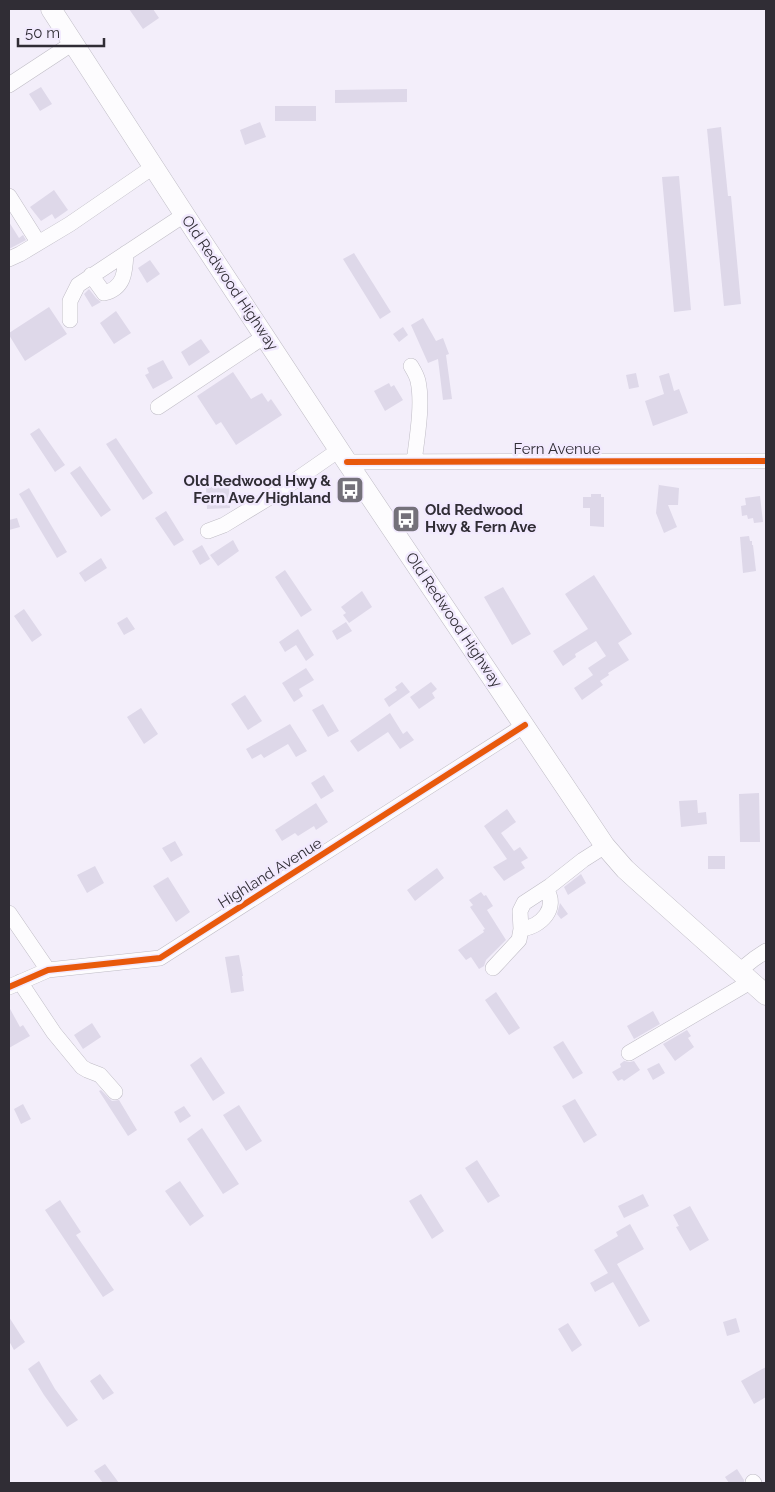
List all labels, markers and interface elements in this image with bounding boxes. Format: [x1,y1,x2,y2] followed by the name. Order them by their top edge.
[18,15,104,47] scale bar
[25,24,60,42] text: 50 m
[178,212,282,354] street label: Old Redwood Highway
[513,440,601,458] street label: Fern Avenue
[184,472,331,507] place label: Old Redwood Hwy & Fern Ave/Highland
[335,475,365,505] bus stop icon: Old Redwood Hwy & Fern Ave/Highland
[425,501,536,536] place label: Old Redwood Hwy & Fern Ave
[391,504,421,534] bus stop icon: Old Redwood Hwy & Fern Ave
[402,549,506,691] street label: Old Redwood Highway
[215,834,325,912] street label: Highland Avenue

